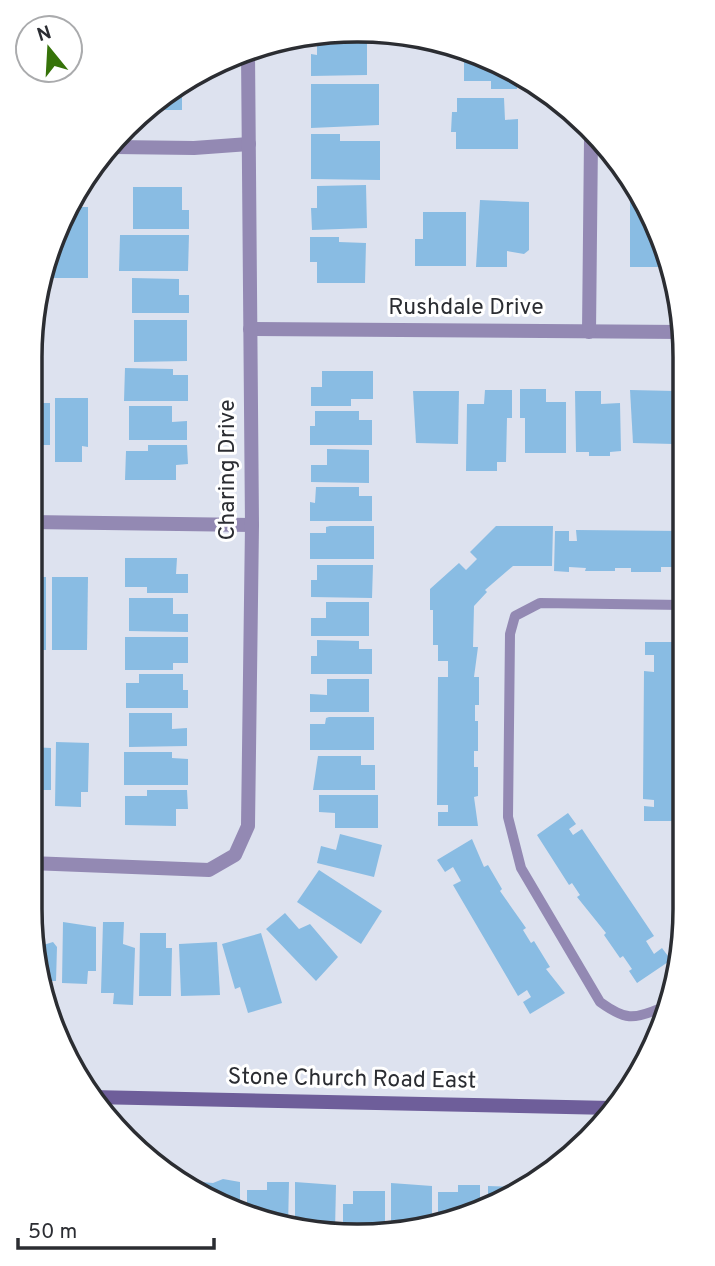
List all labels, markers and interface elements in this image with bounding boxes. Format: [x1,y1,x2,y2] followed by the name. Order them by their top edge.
[14,14,84,84] north arrow
[34,21,55,48] text: N
[388,294,544,323] street label: Rushdale Drive
[214,399,243,541] street label: Charing Drive
[227,1063,477,1097] street label: Stone Church Road East
[18,1206,214,1250] scale bar
[28,1219,77,1246] text: 50 m

